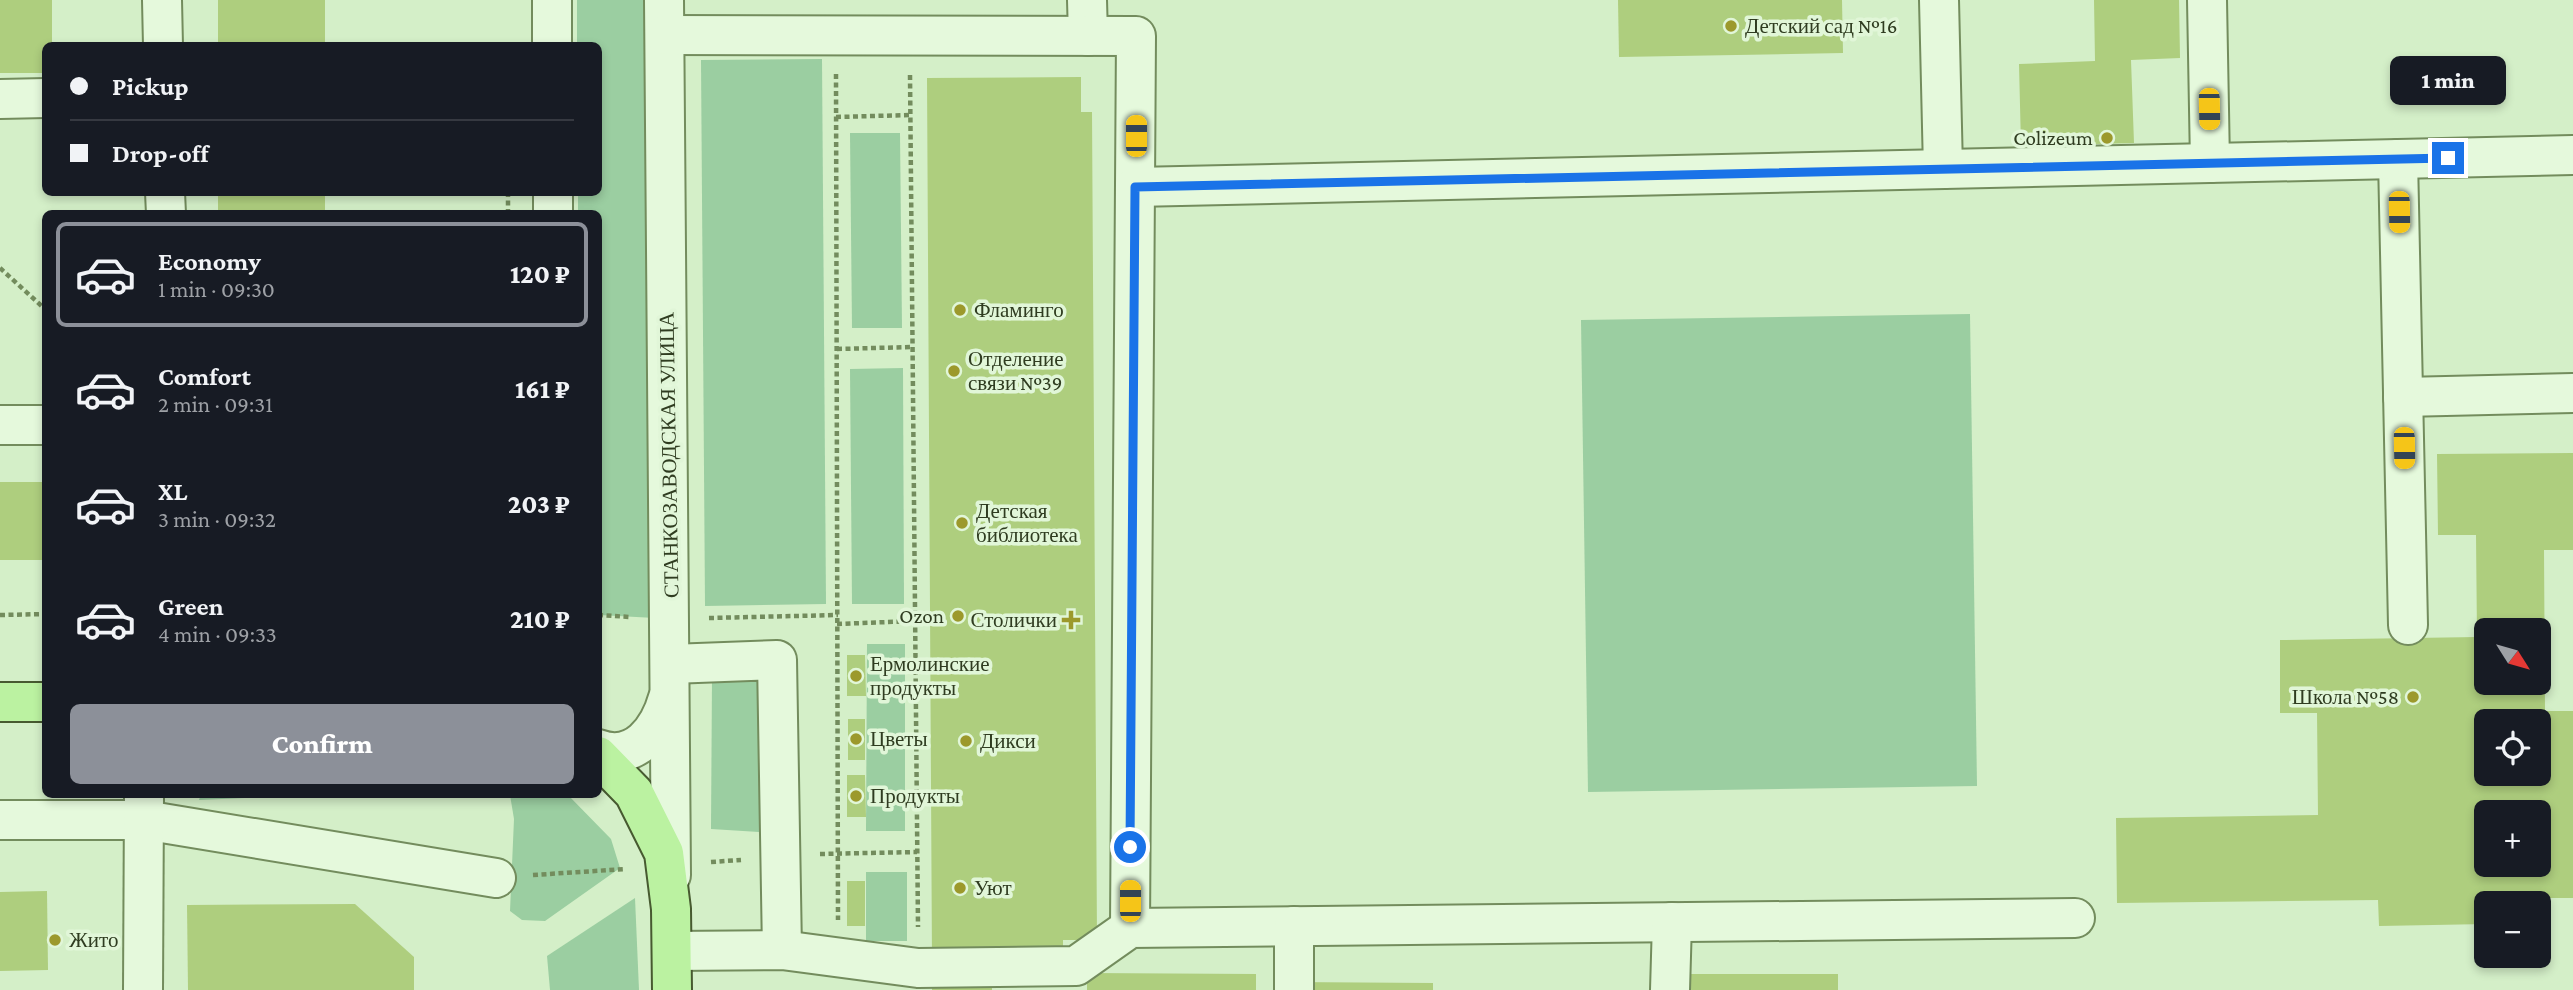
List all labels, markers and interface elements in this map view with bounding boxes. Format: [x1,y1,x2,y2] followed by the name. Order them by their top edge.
[1745,14,1897,38] place label: Детский сад №16
[1723,18,1739,34] marker: Детский сад №16
[2390,57,2506,106] callout: 1 min
[2421,67,2475,93] text: 1 min
[112,72,189,101] text: Pickup
[2199,88,2220,130] car
[1126,115,1147,157] car
[2013,126,2093,150] place label: Colizeum
[2099,130,2115,146] marker: Colizeum
[112,139,209,168] text: Drop-off
[2432,142,2464,174] route end
[2389,191,2410,233] car
[74,243,137,306] icon: car
[158,247,261,276] text: Economy
[510,260,570,289] text: 120 ₽
[158,276,275,302] text: 1 min · 09:30
[974,298,1064,322] place label: Фламинго
[952,302,968,318] marker: Фламинго
[654,311,683,598] street label: СТАНКОЗАВОДСКАЯ УЛИЦА
[968,347,1064,395] place label: Отделение связи №39
[74,358,137,421] icon: car
[158,362,251,391] text: Comfort
[946,363,962,379] marker: Отделение связи №39
[515,375,570,404] text: 161 ₽
[158,391,273,417] text: 2 min · 09:31
[2394,427,2415,469] car
[74,473,137,536] icon: car
[158,477,187,506] text: XL
[508,490,570,519] text: 203 ₽
[976,499,1078,547] place label: Детская библиотека
[158,506,276,532] text: 3 min · 09:32
[954,515,970,531] marker: Детская библиотека
[74,588,137,651] icon: car
[158,592,224,621] text: Green
[899,604,944,628] place label: Ozon
[510,605,570,634] text: 210 ₽
[950,608,966,624] marker: Ozon
[970,608,1057,632] place label: Столички
[1063,612,1079,628] marker: Столички
[2474,618,2552,695] north arrow
[2474,618,2551,968] map controls
[158,621,277,647] text: 4 min · 09:33
[870,652,990,700] place label: Ермолинские продукты
[848,668,864,684] marker: Ермолинские продукты
[2292,685,2399,709] place label: Школа №58
[2405,689,2421,705] marker: Школа №58
[70,704,574,784] button: Confirm
[2474,709,2551,786] button: locate
[870,727,928,751] place label: Цветы
[980,729,1036,753] place label: Дикси
[848,731,864,747] marker: Цветы
[958,733,974,749] marker: Дикси
[870,784,960,808] place label: Продукты
[848,788,864,804] marker: Продукты
[2474,800,2551,877] button: +
[1114,831,1146,863] route start
[974,876,1012,900] place label: Уют
[952,880,968,896] marker: Уют
[1120,880,1141,922] car
[2474,891,2551,968] button: −
[69,928,118,952] place label: Жито
[47,932,63,948] marker: Жито

